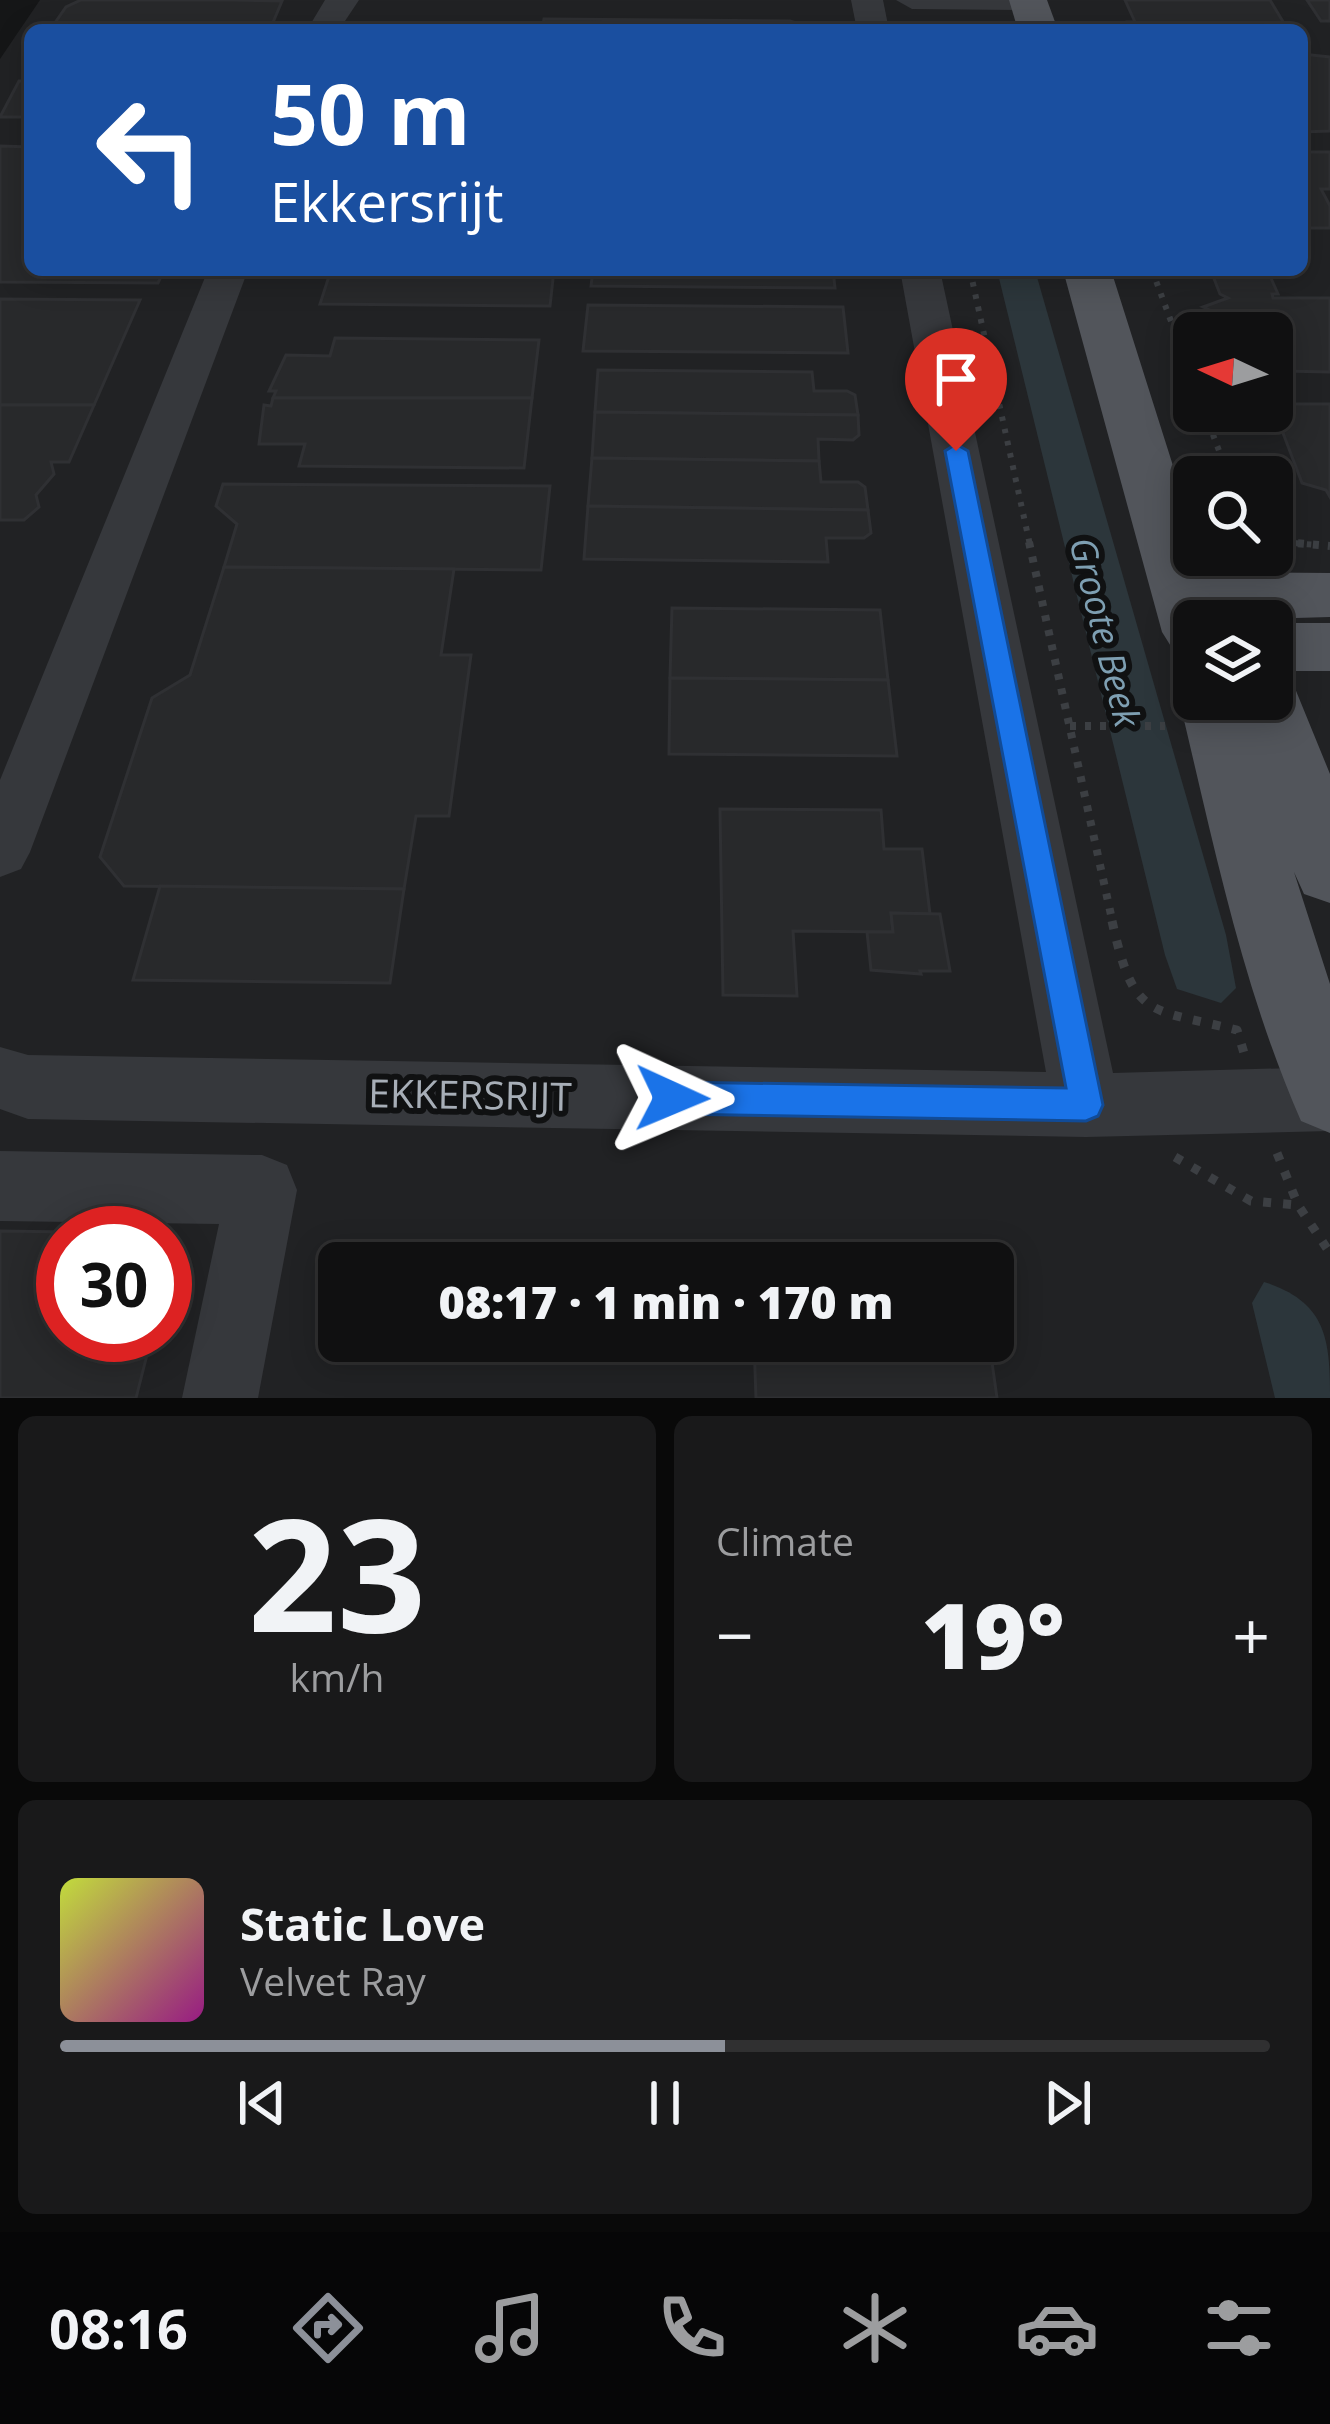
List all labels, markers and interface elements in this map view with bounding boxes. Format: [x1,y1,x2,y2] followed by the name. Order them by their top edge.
[270,55,470,170] text: 50 m
[72,72,228,228] icon: left
[270,164,503,238] text: Ekkersrijt
[1173,312,1293,432] north arrow
[1173,312,1293,720] map controls
[905,328,1007,451] pin
[923,346,989,412] icon: arrive
[1173,456,1293,576] button: search
[1058,532,1153,733] water label: Groote Beek
[1173,600,1293,720] button: layers
[609,1035,735,1161] position arrow
[368,1065,573,1122] street label: EKKERSRIJT
[36,1206,192,1362] speed limit sign: 30
[439,1271,893,1332] text: 08:17 · 1 min · 170 m
[248,1465,426,1678] text: 23
[716,1514,854,1567] text: Climate
[921,1573,1065,1695] text: 19°
[716,1589,754,1679] text: −
[1232,1589,1270,1679] text: +
[290,1650,384,1703] text: km/h
[240,1893,485,1954] text: Static Love
[240,1954,426,2007] text: Velvet Ray
[229,2070,295,2136] icon: previous
[632,2070,698,2136] icon: pause
[1035,2070,1101,2136] icon: next
[286,2286,370,2370] icon: directions
[468,2286,552,2370] icon: music
[650,2286,734,2370] icon: phone
[833,2286,917,2370] icon: climate
[1015,2286,1099,2370] icon: car
[1197,2286,1281,2370] icon: filters
[49,2291,188,2365] text: 08:16

